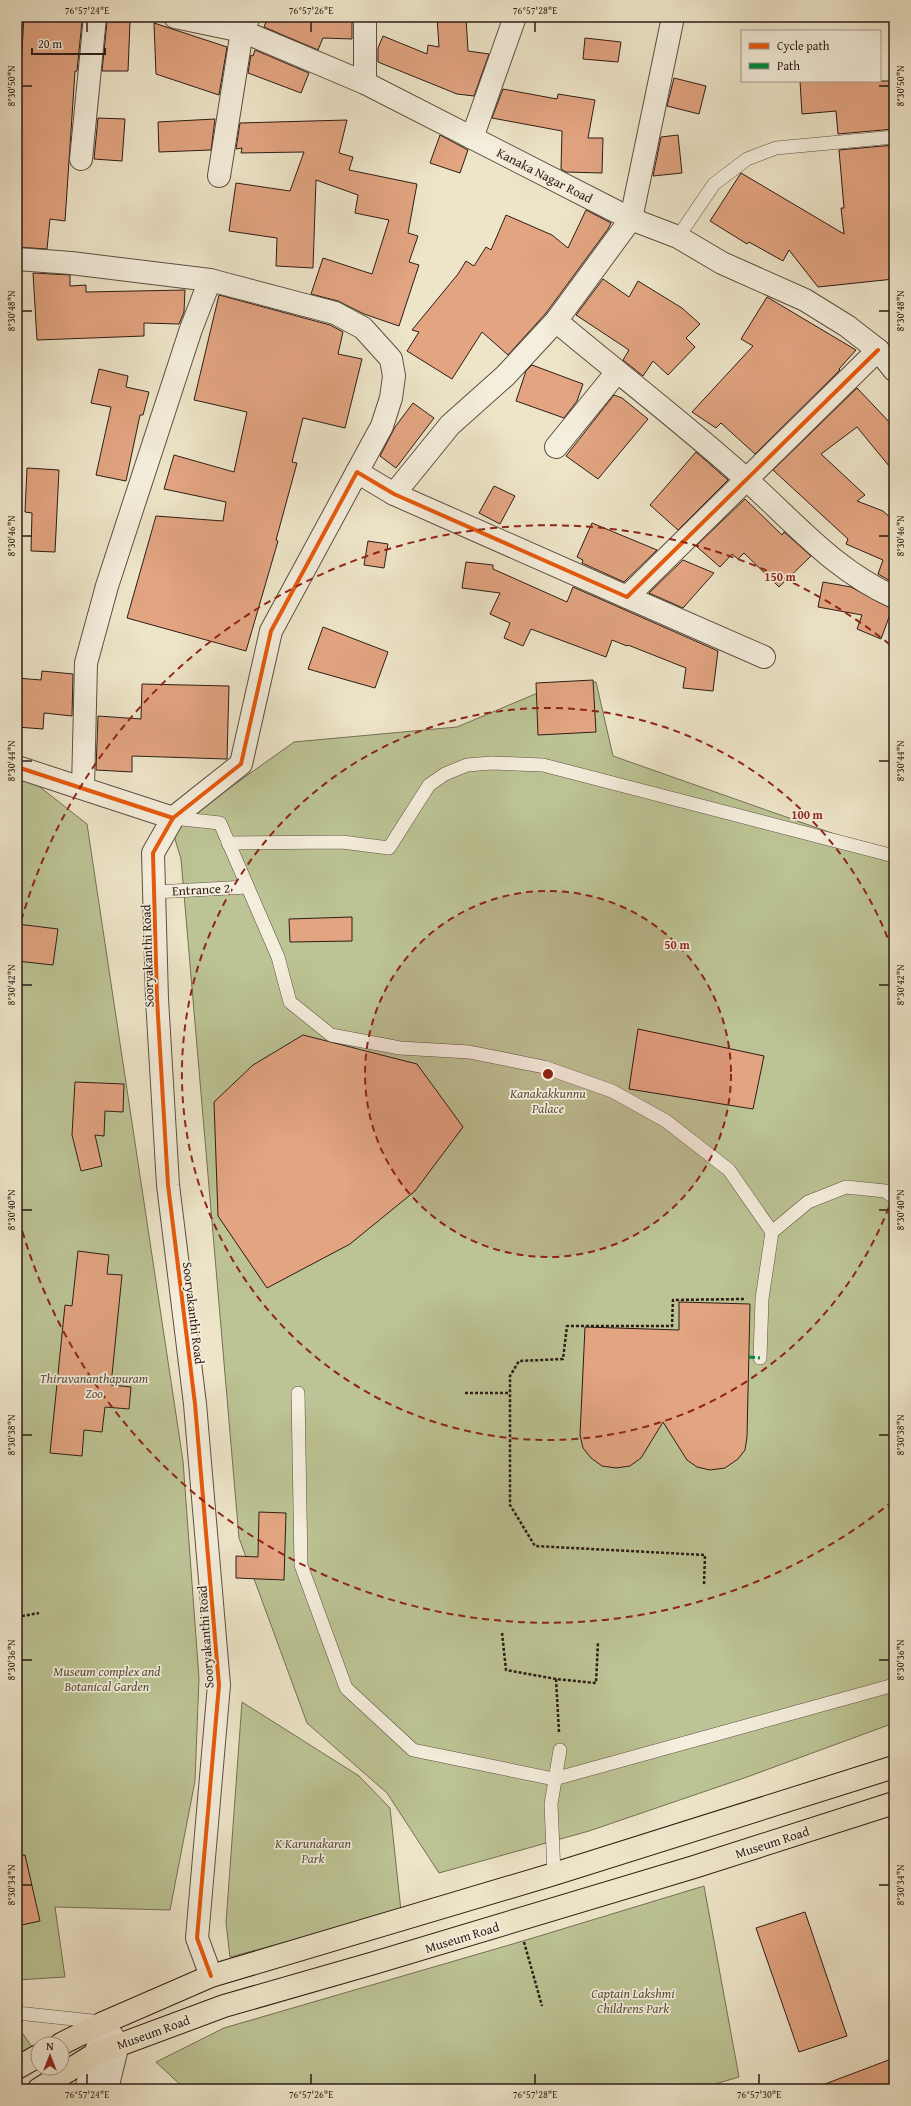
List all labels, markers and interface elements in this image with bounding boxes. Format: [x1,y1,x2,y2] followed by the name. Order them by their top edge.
[65,3,109,18] text: 76°57'24"E
[289,3,333,18] text: 76°57'26"E
[513,3,557,18] text: 76°57'28"E
[32,30,105,56] scale bar
[741,30,881,82] legend
[38,35,62,52] text: 20 m
[777,37,830,54] text: Cycle path
[777,57,800,74] text: Path
[4,65,19,107] text: 8°30'50"N
[893,65,908,107] text: 8°30'50"N
[493,143,596,208] street label: Kanaka Nagar Road
[4,290,19,332] text: 8°30'48"N
[893,290,908,332] text: 8°30'48"N
[4,515,19,557] text: 8°30'46"N
[893,515,908,557] text: 8°30'46"N
[764,568,797,585] text: 150 m
[4,740,19,782] text: 8°30'44"N
[893,740,908,782] text: 8°30'44"N
[791,806,824,823] text: 100 m
[171,878,231,901] street label: Entrance 2
[136,904,159,1008] street label: Sooryakanthi Road
[664,936,690,953] text: 50 m
[4,964,19,1006] text: 8°30'42"N
[893,964,908,1006] text: 8°30'42"N
[541,1067,555,1081] centre of rings
[509,1084,586,1118] park label: Kanakakkunnu Palace
[4,1189,19,1231] text: 8°30'40"N
[893,1189,908,1231] text: 8°30'40"N
[178,1261,209,1365] street label: Sooryakanthi Road
[40,1369,149,1403] park label: Thiruvananthapuram Zoo
[4,1414,19,1456] text: 8°30'38"N
[893,1414,908,1456] text: 8°30'38"N
[192,1585,219,1689] street label: Sooryakanthi Road
[4,1639,19,1681] text: 8°30'36"N
[893,1639,908,1681] text: 8°30'36"N
[53,1662,161,1696] park label: Museum complex and Botanical Garden
[733,1822,812,1863] street label: Museum Road
[274,1834,351,1868] park label: K Karunakaran Park
[4,1864,19,1906] text: 8°30'34"N
[893,1864,908,1906] text: 8°30'34"N
[423,1917,502,1958] street label: Museum Road
[591,1984,675,2018] park label: Captain Lakshmi Childrens Park
[114,2010,192,2055] street label: Museum Road
[30,2036,70,2076] north arrow
[46,2038,54,2054] text: N
[65,2087,109,2102] text: 76°57'24"E
[289,2087,333,2102] text: 76°57'26"E
[513,2087,557,2102] text: 76°57'28"E
[737,2087,781,2102] text: 76°57'30"E

